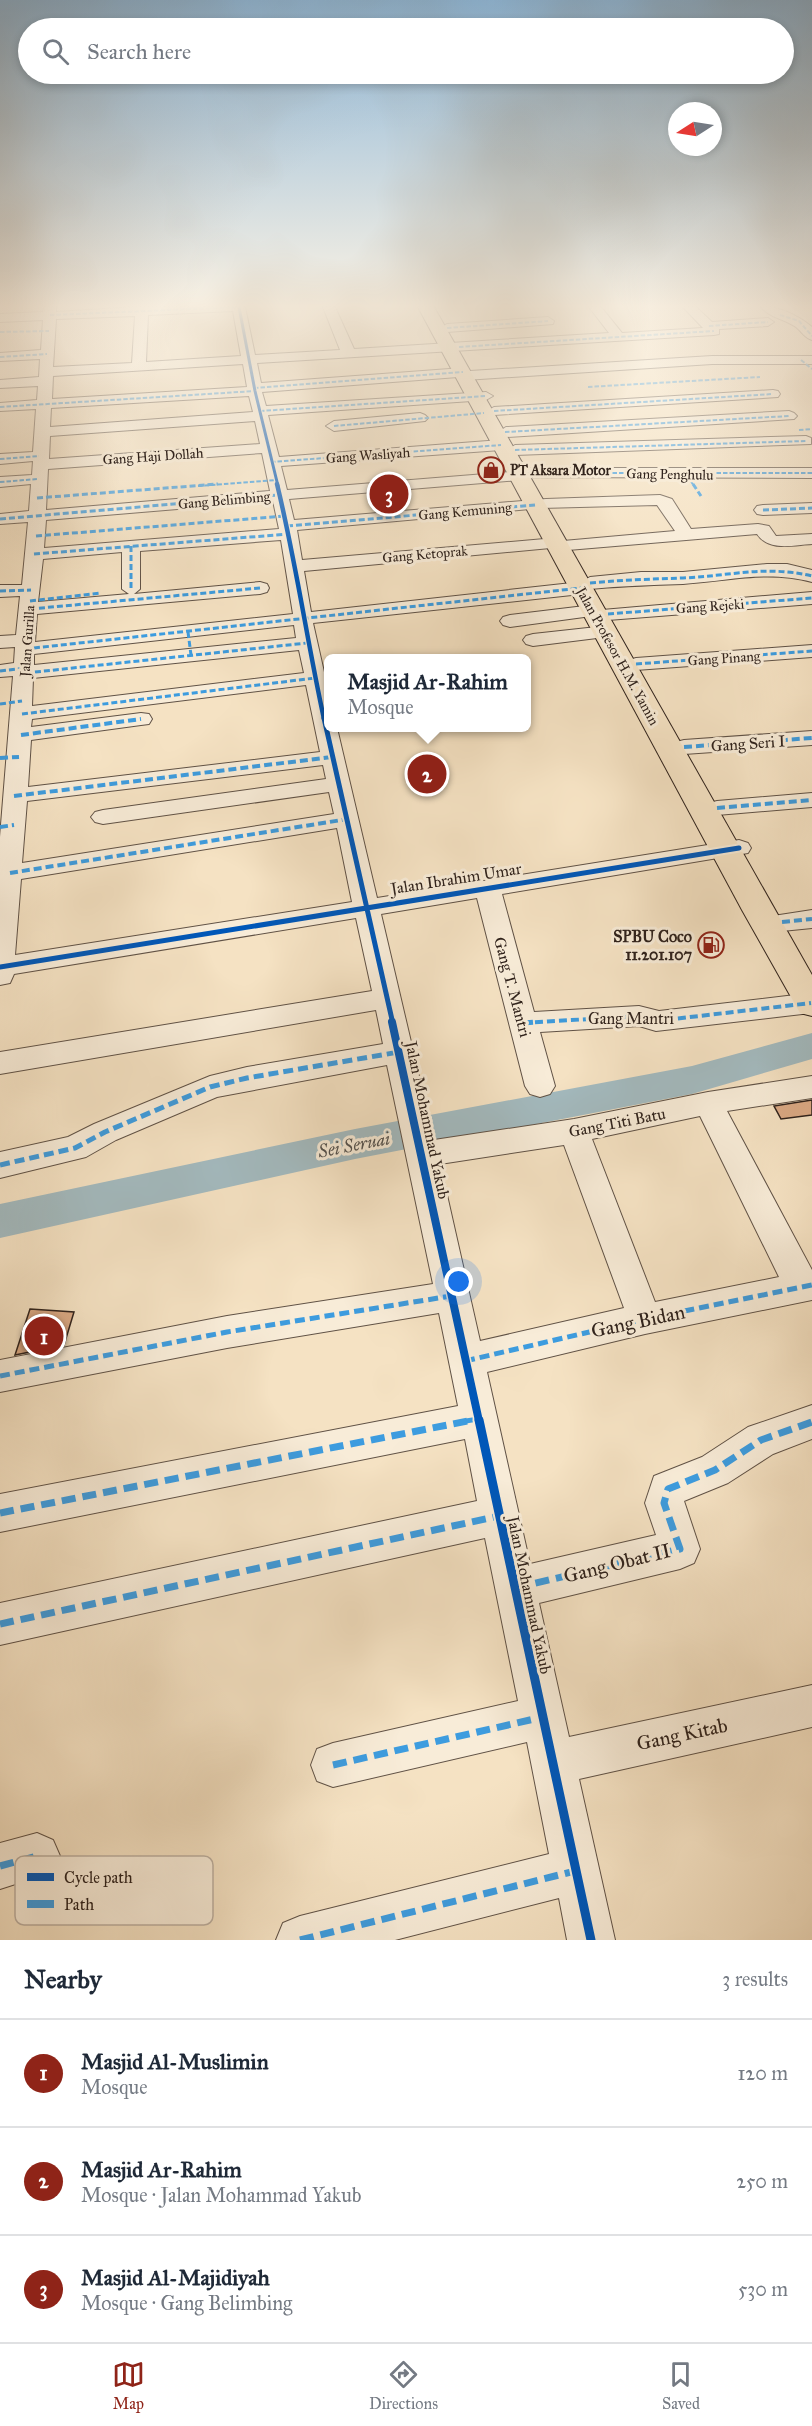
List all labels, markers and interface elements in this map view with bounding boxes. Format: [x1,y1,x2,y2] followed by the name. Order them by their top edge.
[18,18,794,84] search box
[39,35,72,68] icon: search
[87,38,191,65] text: Search here
[668,102,722,156] north arrow
[102,444,204,469] street label: Gang Haji Dollah
[325,444,411,467] street label: Gang Wasliyah
[476,455,506,485] shop icon: PT Aksara Motor
[510,462,611,479] place label: PT Aksara Motor
[626,465,714,484] street label: Gang Penghulu
[370,472,408,516] pin: 3
[177,488,271,513] street label: Gang Belimbing
[418,499,513,524] street label: Gang Kemuning
[382,542,469,567] street label: Gang Ketoprak
[571,583,663,729] street label: Jalan Profesor H.M. Yamin
[675,596,745,617] street label: Gang Rejeki
[16,605,39,680] street label: Jalan Gurilla
[687,647,761,670] street label: Gang Pinang
[324,654,531,732] popup
[347,668,508,695] text: Masjid Ar-Rahim
[347,695,414,719] text: Mosque
[710,731,786,757] street label: Gang Seri I
[408,752,446,796] pin: 2
[387,859,523,900] street label: Jalan Ibrahim Umar
[613,927,692,964] place label: SPBU Coco 11.201.107
[696,930,726,960] fuel station icon: SPBU Coco 11.201.107
[489,935,535,1040] street label: Gang T. Mantri
[588,1009,675,1029] street label: Gang Mantri
[400,1038,454,1201] street label: Jalan Mohammad Yakub
[567,1104,668,1142] street label: Gang Titi Batu
[315,1127,392,1163] water label: Sei Seruai
[444,1267,473,1296] your location
[589,1299,688,1344] street label: Gang Bidan
[24,1314,63,1358] pin: 1
[502,1513,556,1676] street label: Jalan Mohammad Yakub
[561,1538,673,1589] street label: Gang Obat II
[634,1713,730,1756] street label: Gang Kitab
[15,1856,213,1925] legend
[64,1868,133,1887] text: Cycle path
[64,1895,94,1914] text: Path
[24,1963,102,1995] text: Nearby
[722,1967,788,1991] text: 3 results
[81,2048,269,2075] text: Masjid Al-Muslimin
[40,2061,47,2085] text: 1
[737,2061,788,2085] text: 120 m
[81,2075,147,2099] text: Mosque
[81,2156,242,2183] text: Masjid Ar-Rahim
[39,2169,48,2193] text: 2
[736,2169,788,2193] text: 250 m
[81,2183,362,2207] text: Mosque · Jalan Mohammad Yakub
[81,2264,270,2291] text: Masjid Al-Majidiyah
[40,2277,48,2301] text: 3
[738,2277,788,2301] text: 530 m
[81,2291,292,2315] text: Mosque · Gang Belimbing
[112,2358,145,2413] tab: Map
[369,2358,438,2413] tab: Directions
[662,2358,700,2413] tab: Saved

